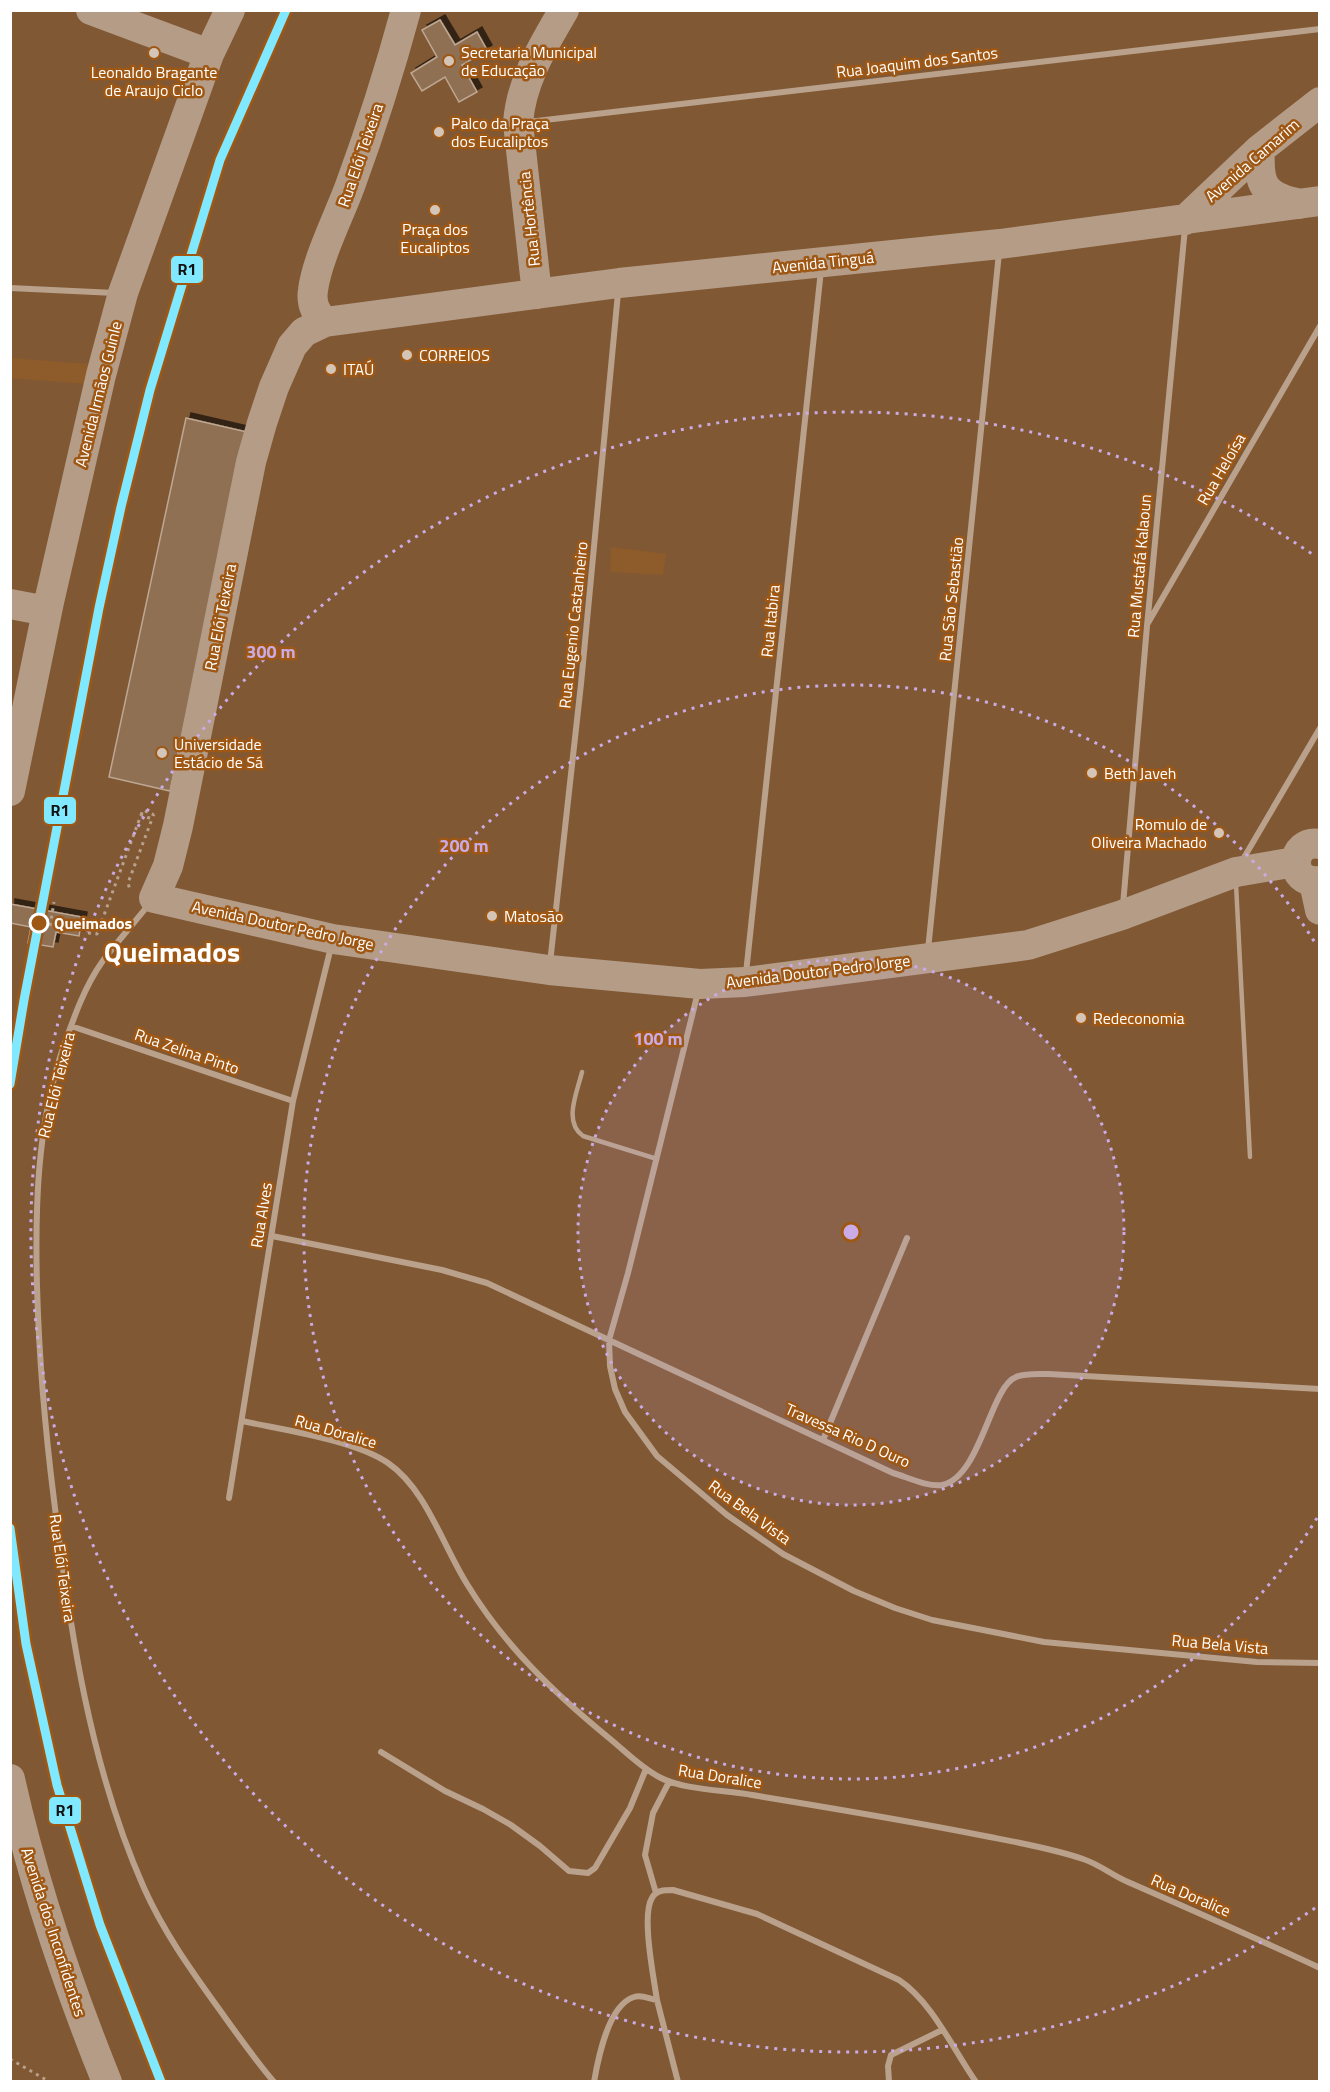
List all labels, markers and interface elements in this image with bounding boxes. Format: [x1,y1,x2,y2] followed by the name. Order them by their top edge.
[461,40,597,82] place label: Secretaria Municipal de Educação
[835,40,999,84] street label: Rua Joaquim dos Santos
[147,46,161,60] marker: Leonaldo Bragante de Araujo Ciclo
[442,54,456,68] marker: Secretaria Municipal de Educação
[91,60,217,102] place label: Leonaldo Bragante de Araujo Ciclo
[331,100,389,210] street label: Rua Elói Teixeira
[451,111,549,153] place label: Palco da Praça dos Eucaliptos
[1200,112,1304,208] street label: Avenida Camarim
[432,125,446,139] marker: Palco da Praça dos Eucaliptos
[512,170,546,268] street label: Rua Hortência
[428,203,442,217] marker: Praça dos Eucaliptos
[400,217,470,259] place label: Praça dos Eucaliptos
[771,245,875,279] street label: Avenida Tinguá
[170,255,204,284] line badge: R1
[178,257,196,281] text: R1
[68,319,128,469] street label: Avenida Irmãos Guinle
[419,343,490,367] place label: CORREIOS
[400,348,414,362] marker: CORREIOS
[343,357,374,381] place label: ITAÚ
[324,362,338,376] marker: ITAÚ
[1191,428,1251,510] street label: Rua Heloísa
[1121,493,1157,639] street label: Rua Mustafá Kalaoun
[933,536,969,662] street label: Rua São Sebastião
[552,540,594,710] street label: Rua Eugenio Castanheiro
[198,561,242,673] street label: Rua Elói Teixeira
[754,583,786,659] street label: Rua Itabira
[246,638,296,665] text: 300 m
[174,732,263,774] place label: Universidade Estácio de Sá
[155,746,169,760] marker: Universidade Estácio de Sá
[1104,761,1176,785] place label: Beth Javeh
[1085,766,1099,780] marker: Beth Javeh
[43,796,77,825] line badge: R1
[51,798,69,822] text: R1
[1091,812,1207,854] place label: Romulo de Oliveira Machado
[1212,826,1226,840] marker: Romulo de Oliveira Machado
[439,832,489,859] text: 200 m
[190,894,376,956] street label: Avenida Doutor Pedro Jorge
[504,904,563,928] place label: Matosão
[485,909,499,923] marker: Matosão
[54,911,132,935] place label: Queimados
[29,913,49,933] marker: Queimados
[104,930,240,973] district label: Queimados
[725,948,911,994] street label: Avenida Doutor Pedro Jorge
[1093,1006,1185,1030] place label: Redeconomia
[1074,1011,1088,1025] marker: Redeconomia
[131,1022,243,1080] street label: Rua Zelina Pinto
[633,1025,683,1052] text: 100 m
[31,1029,81,1141] street label: Rua Elói Teixeira
[244,1180,278,1250] street label: Rua Alves
[841,1222,861,1242] centre of rings
[782,1397,914,1473] street label: Travessa Rio D Ouro
[292,1408,380,1454] street label: Rua Doralice
[704,1474,796,1550] street label: Rua Bela Vista
[44,1513,82,1623] street label: Rua Elói Teixeira
[1171,1628,1269,1660] street label: Rua Bela Vista
[676,1758,764,1794] street label: Rua Doralice
[48,1796,82,1825] line badge: R1
[56,1798,74,1822] text: R1
[15,1844,93,2020] street label: Avenida dos Inconfidentes
[1147,1867,1235,1923] street label: Rua Doralice

